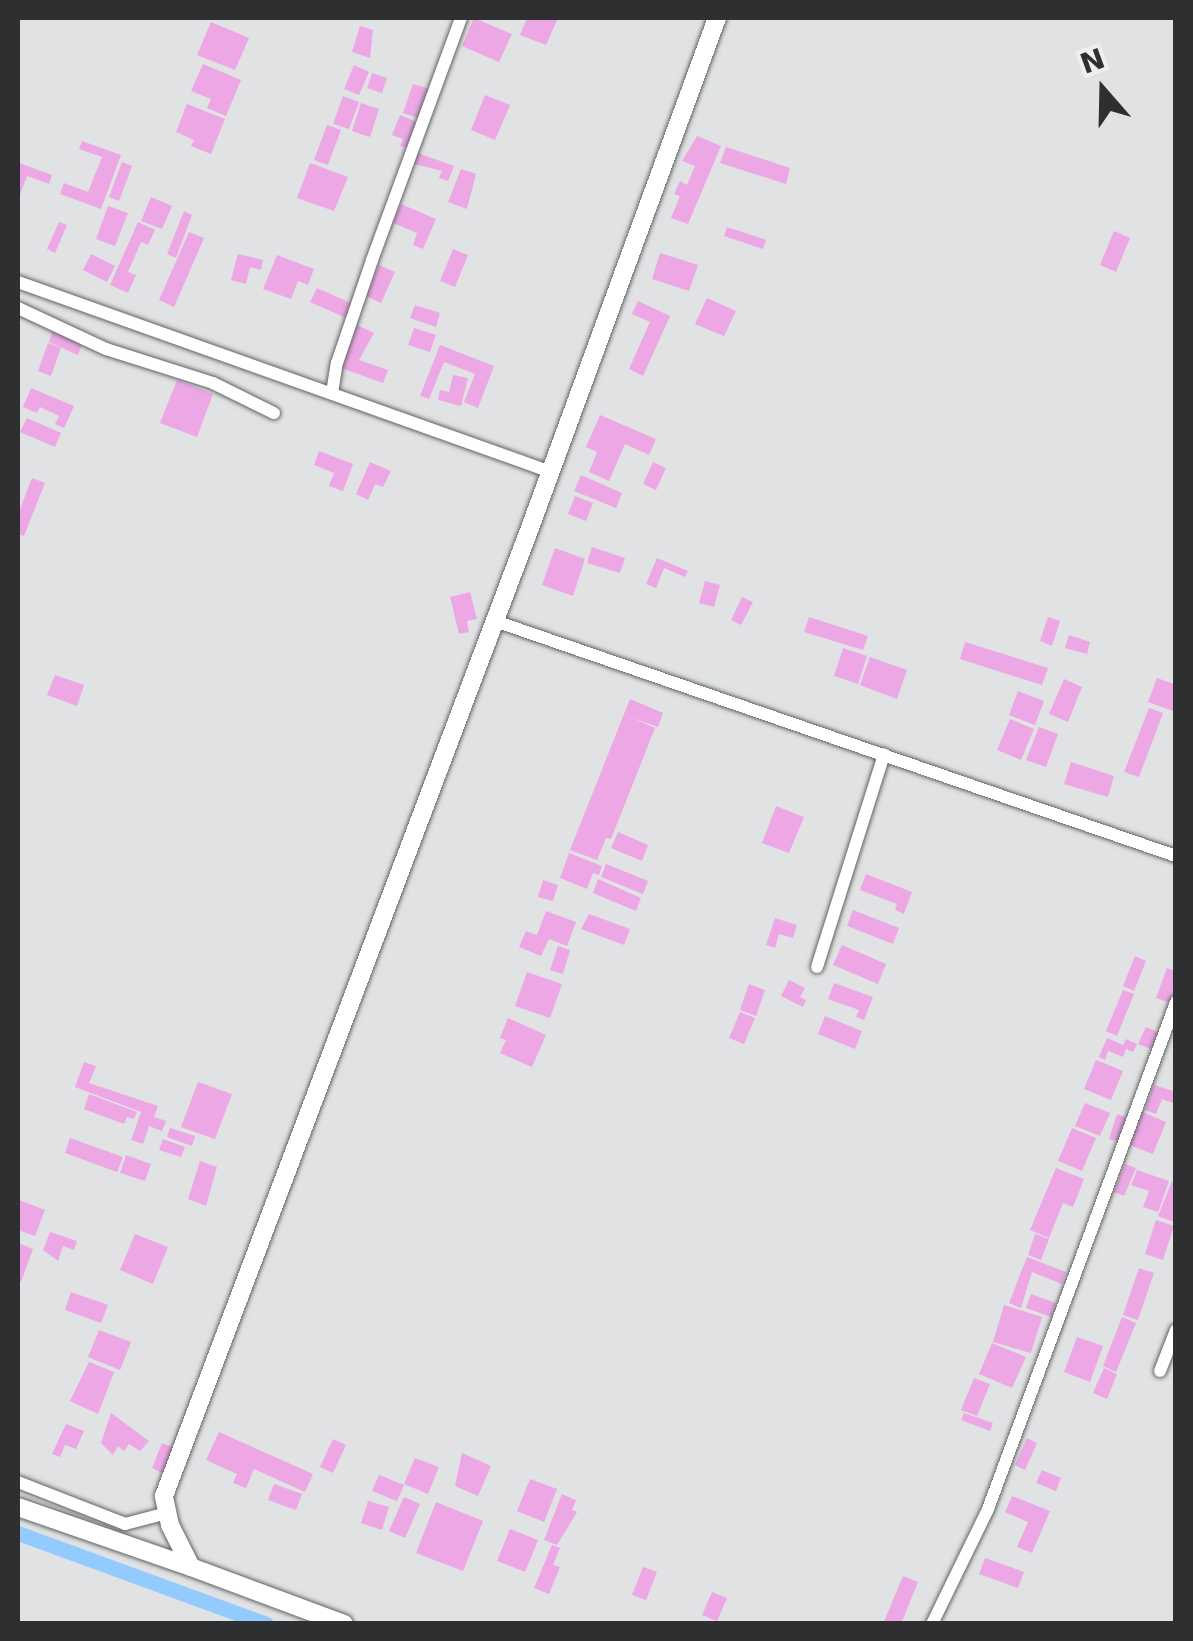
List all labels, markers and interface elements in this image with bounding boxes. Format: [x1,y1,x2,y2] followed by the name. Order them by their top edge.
[1053,40,1153,140] north arrow
[1076,42,1109,81] text: N

